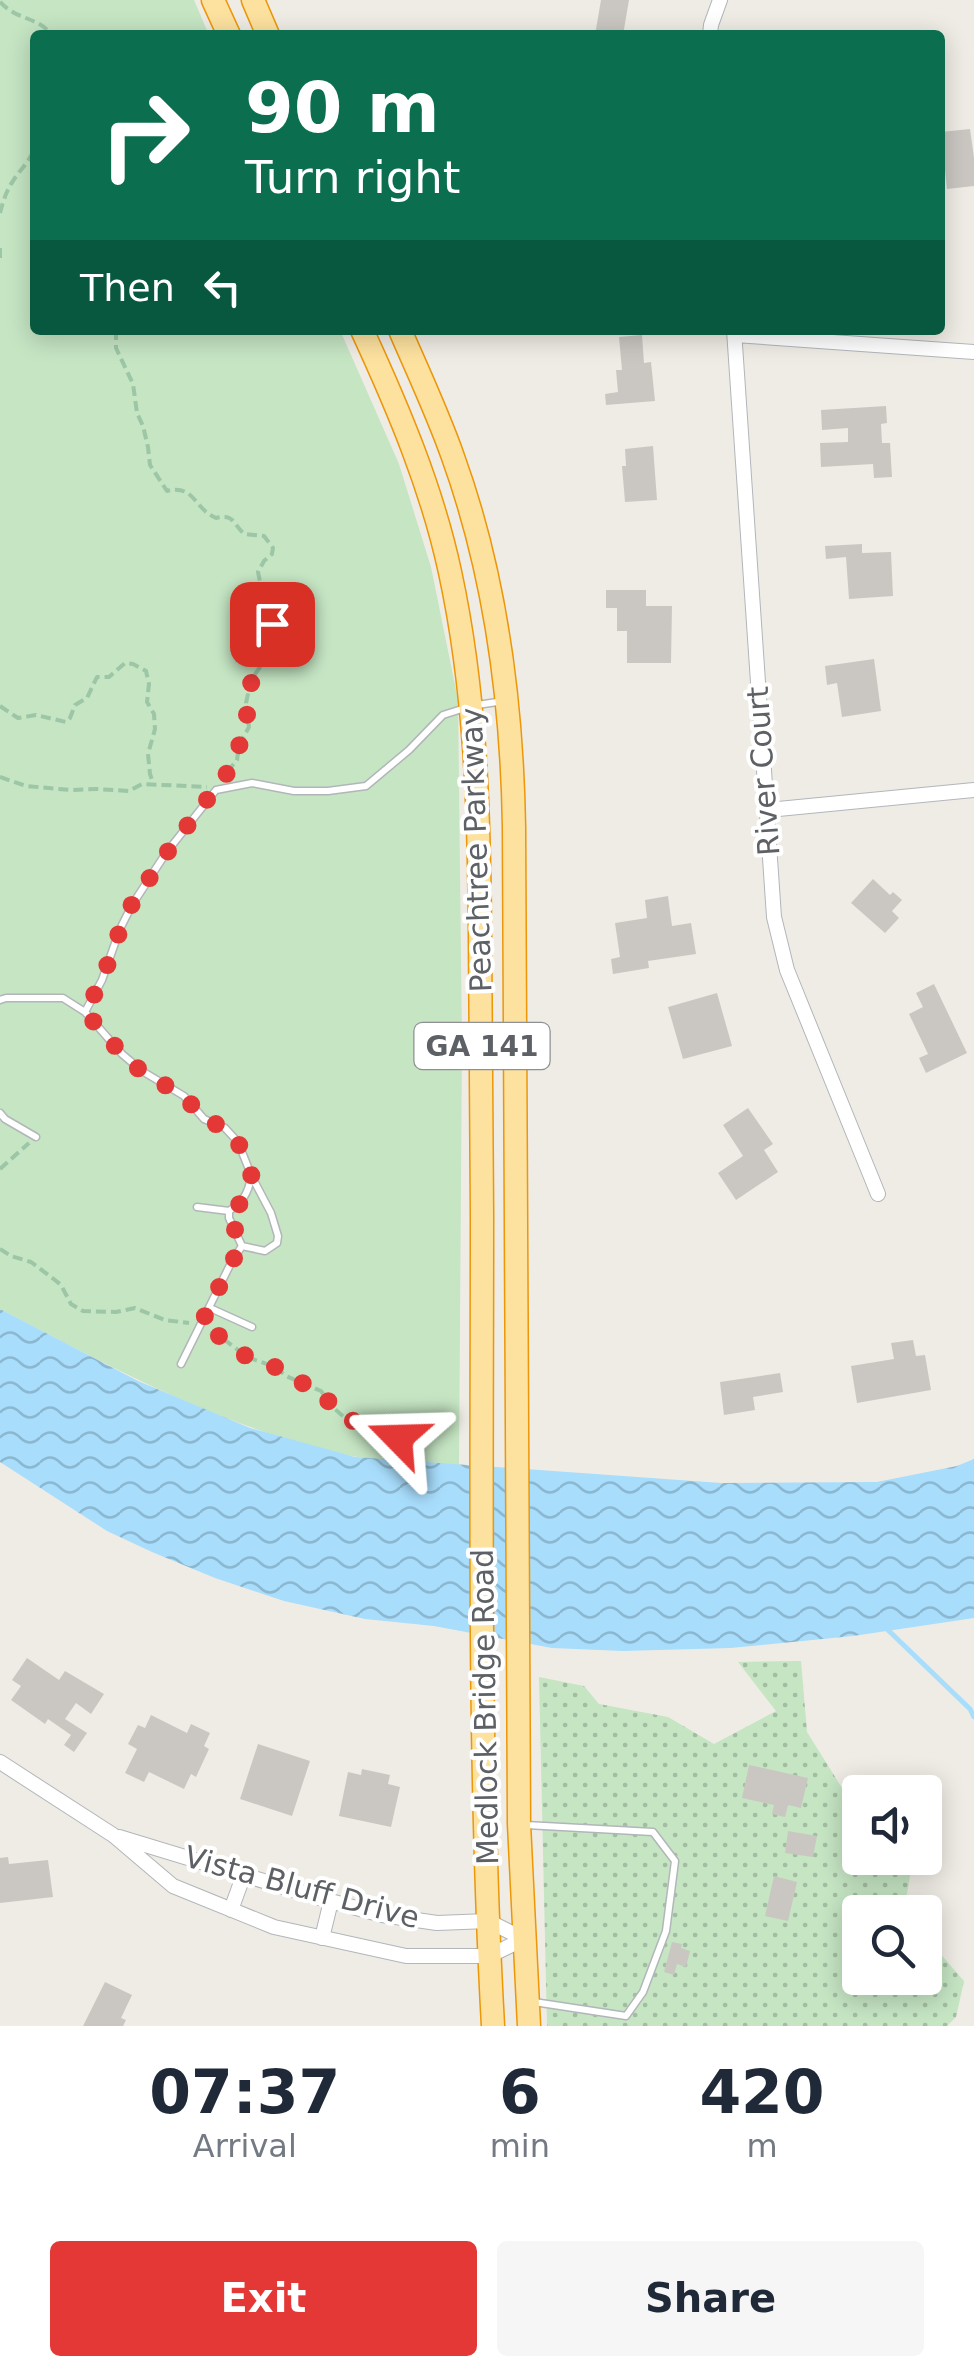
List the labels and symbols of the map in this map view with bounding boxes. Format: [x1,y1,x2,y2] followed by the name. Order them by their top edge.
[230,582,315,667] pin
[740,685,786,857] street label: River Court
[454,707,498,993] street label: Peachtree Parkway
[414,1023,550,1069] road number: GA 141
[346,1386,450,1490] position arrow
[465,1549,505,1865] street label: Medlock Bridge Road
[181,1839,423,1935] street label: Vista Bluff Drive

